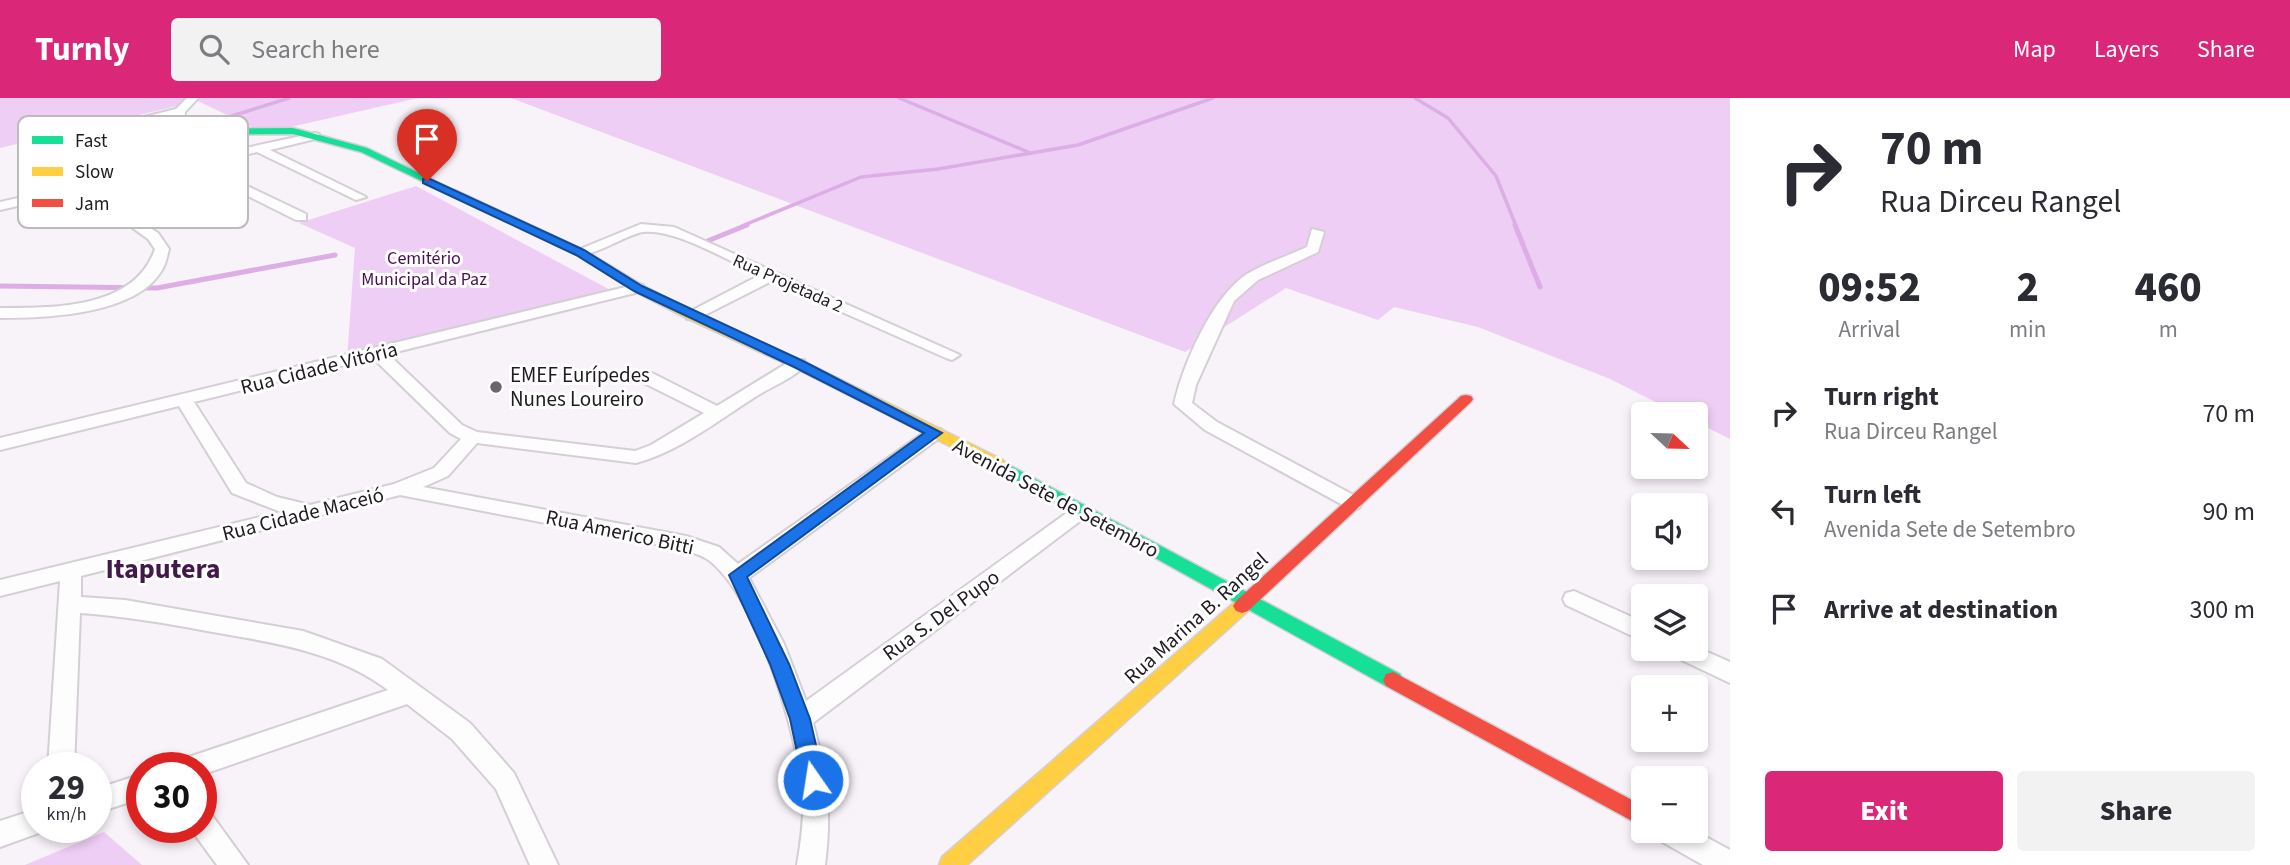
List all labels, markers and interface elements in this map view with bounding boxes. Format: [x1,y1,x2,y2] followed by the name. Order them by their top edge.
[171,18,661,81] search box
[35,26,129,73] text: Turnly
[195,30,233,68] icon: search
[251,31,380,68] text: Search here
[2013,32,2056,67] text: Map
[2094,32,2159,67] text: Layers
[2197,32,2255,67] text: Share
[397,109,457,181] pin
[1880,114,1984,184] text: 70 m
[18,116,248,228] legend
[408,120,446,158] icon: arrive
[1765,126,1856,217] icon: right
[75,128,108,155] text: Fast
[75,159,114,186] text: Slow
[1880,179,2122,225] text: Rua Dirceu Rangel
[75,191,109,218] text: Jam
[361,246,487,292] park label: Cemitério Municipal da Paz
[729,248,847,319] street label: Rua Projetada 2
[1818,258,1921,318] text: 09:52
[2016,258,2039,318] text: 2
[2135,258,2202,318] text: 460
[1839,313,1900,346] text: Arrival
[2009,313,2046,346] text: min
[2159,313,2178,346] text: m
[237,334,401,402] street label: Rua Cidade Vitória
[510,360,650,414] place label: EMEF Eurípedes Nunes Loureiro
[1824,378,1939,415] text: Turn right
[488,379,504,395] marker: EMEF Eurípedes Nunes Loureiro
[1765,394,1803,432] icon: right
[2202,395,2255,432] text: 70 m
[1631,402,1708,480] north arrow
[1631,402,1708,843] map controls
[1824,415,1998,448] text: Rua Dirceu Rangel
[948,431,1164,565] street label: Avenida Sete de Setembro
[1824,476,1921,513] text: Turn left
[219,479,387,549] street label: Rua Cidade Maceió
[1765,492,1803,530] icon: left
[1631,493,1708,570] button: sound
[2202,493,2255,530] text: 90 m
[543,502,697,562] street label: Rua Americo Bitti
[1824,513,2076,546] text: Avenida Sete de Setembro
[1117,545,1275,691] street label: Rua Marina B. Rangel
[105,549,221,589] district label: Itaputera
[876,562,1006,668] street label: Rua S. Del Pupo
[1631,584,1708,661] button: layers
[1765,590,1803,628] icon: arrive
[1824,591,2058,628] text: Arrive at destination
[2189,591,2255,628] text: 300 m
[1631,675,1708,752] button: +
[776,743,850,817] position arrow
[126,752,217,843] speed limit sign: 30
[48,763,85,813] text: 29
[1631,766,1708,843] button: −
[1765,771,2003,851] button: Exit
[2017,771,2255,851] button: Share
[47,802,86,827] text: km/h

